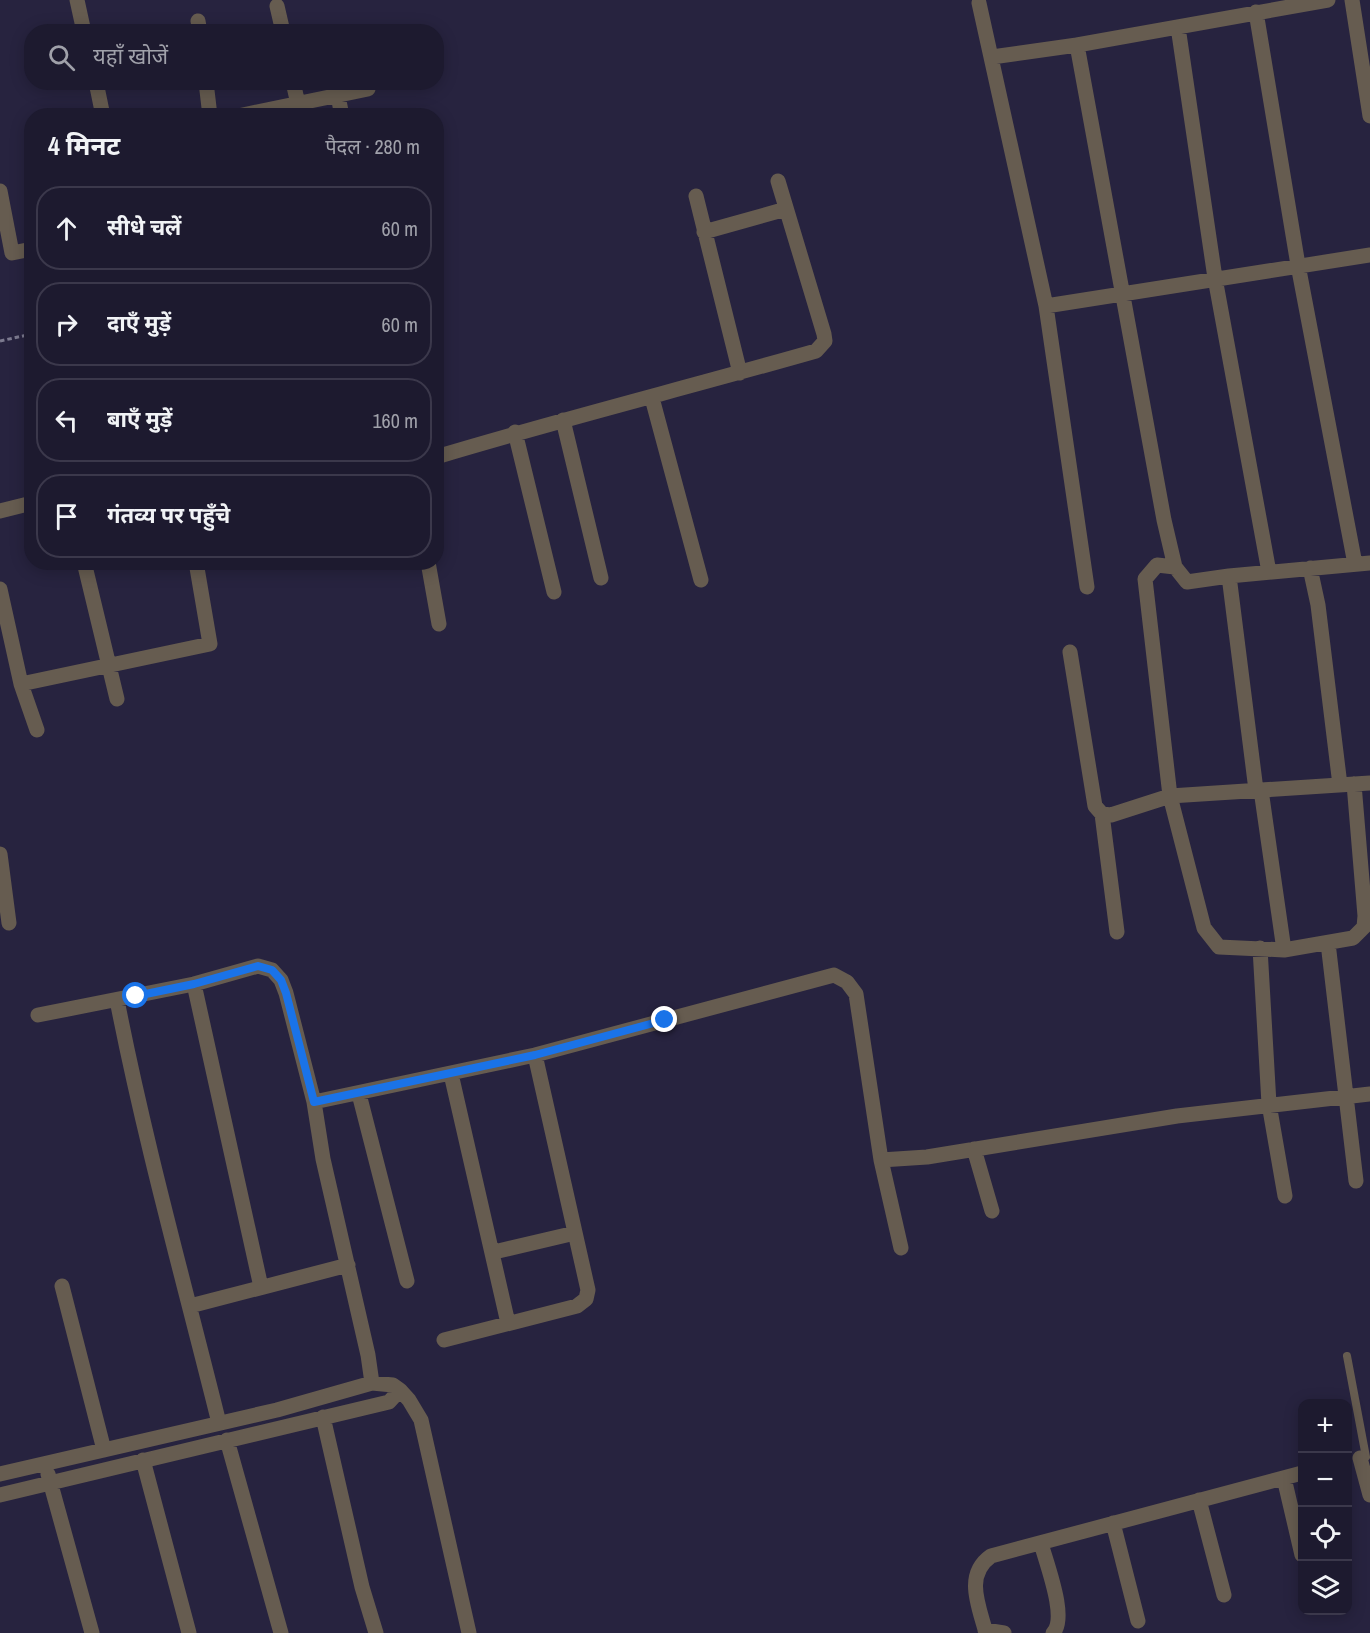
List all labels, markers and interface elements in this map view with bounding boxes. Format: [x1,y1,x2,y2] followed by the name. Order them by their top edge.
[24,24,444,90] search box
[45,41,78,74] icon: search
[93,41,168,71] text: यहाँ खोजें
[48,128,120,163] text: 4 मिनट
[325,133,420,160] text: पैदल · 280 m
[50,212,83,245] icon: ahead
[107,212,181,242] text: सीधे चलें
[382,215,418,242] text: 60 m
[50,308,83,341] icon: right
[107,308,171,338] text: दाएँ मुड़ें
[382,311,418,338] text: 60 m
[50,404,83,437] icon: left
[107,404,172,434] text: बाएँ मुड़ें
[372,407,418,434] text: 160 m
[50,500,83,533] icon: arrive
[107,500,230,530] text: गंतव्य पर पहुँचे
[122,982,148,1008] route start
[651,1006,677,1032] route end
[1298,1399,1352,1615] map controls
[1298,1399,1352,1453] button: +
[1298,1453,1352,1507] button: −
[1298,1507,1352,1561] button: locate
[1298,1561,1352,1615] button: layers

